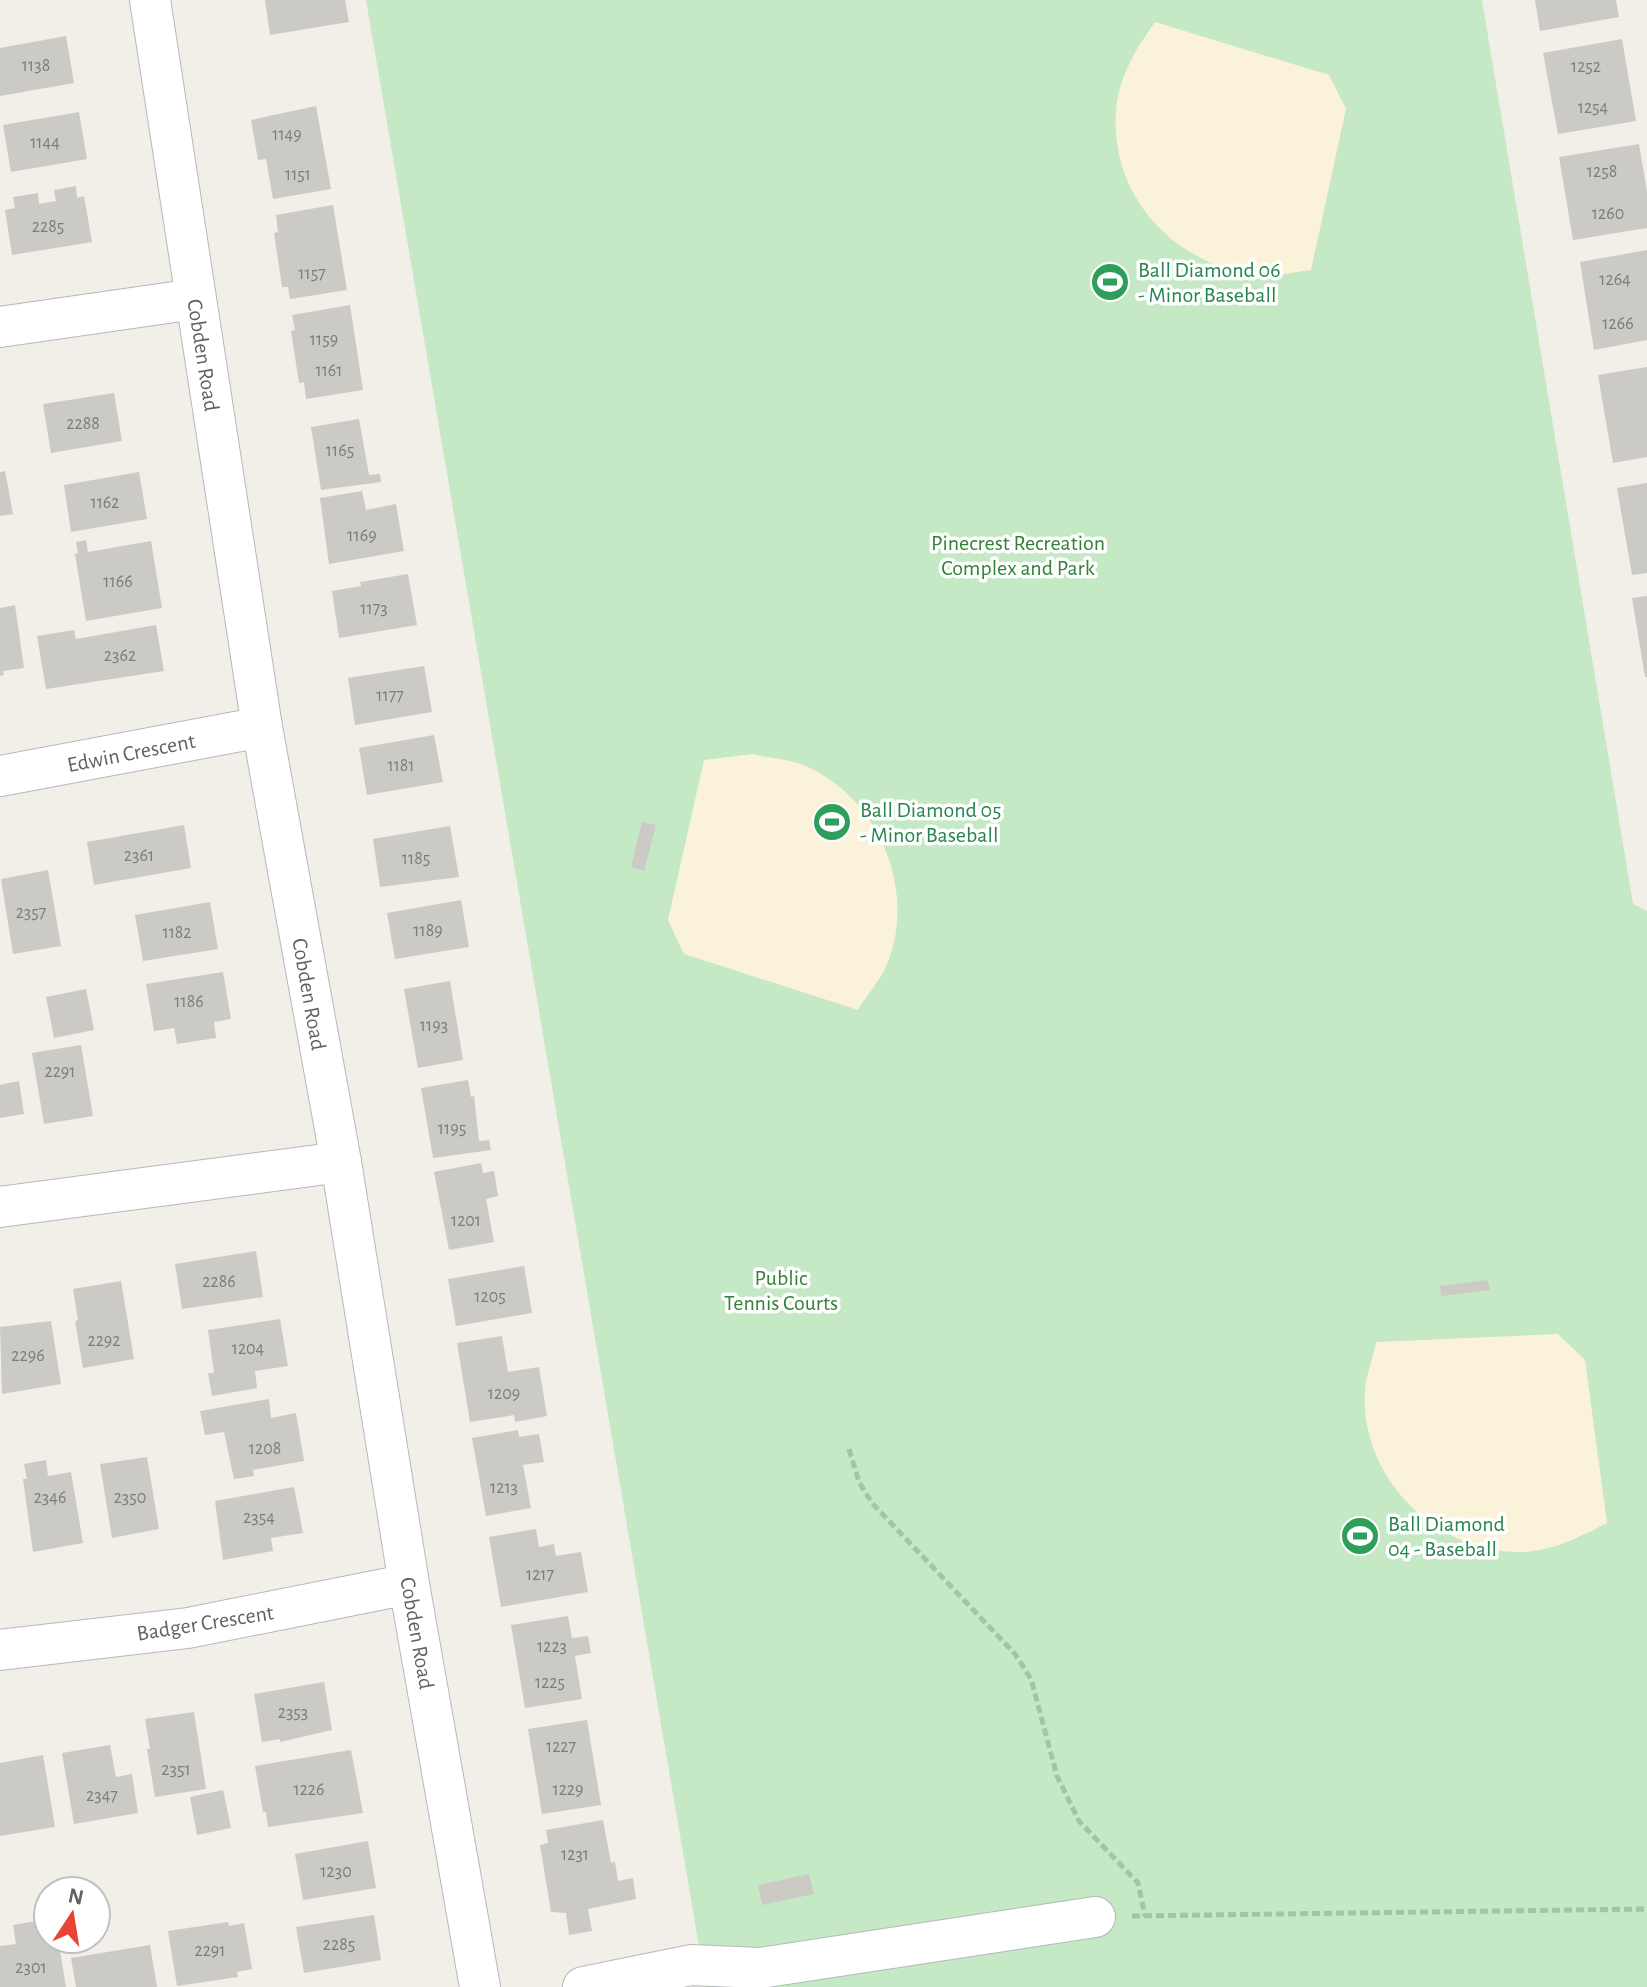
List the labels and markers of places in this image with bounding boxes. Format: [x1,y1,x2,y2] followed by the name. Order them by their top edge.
[1138,259,1280,306] place label: Ball Diamond 06 - Minor Baseball
[1089,261,1131,303] sports icon: Ball Diamond 06 - Minor Baseball
[860,799,1001,846] place label: Ball Diamond 05 - Minor Baseball
[811,801,853,843] sports icon: Ball Diamond 05 - Minor Baseball
[1388,1513,1505,1560] place label: Ball Diamond 04 - Baseball
[1339,1515,1381,1557] sports icon: Ball Diamond 04 - Baseball

